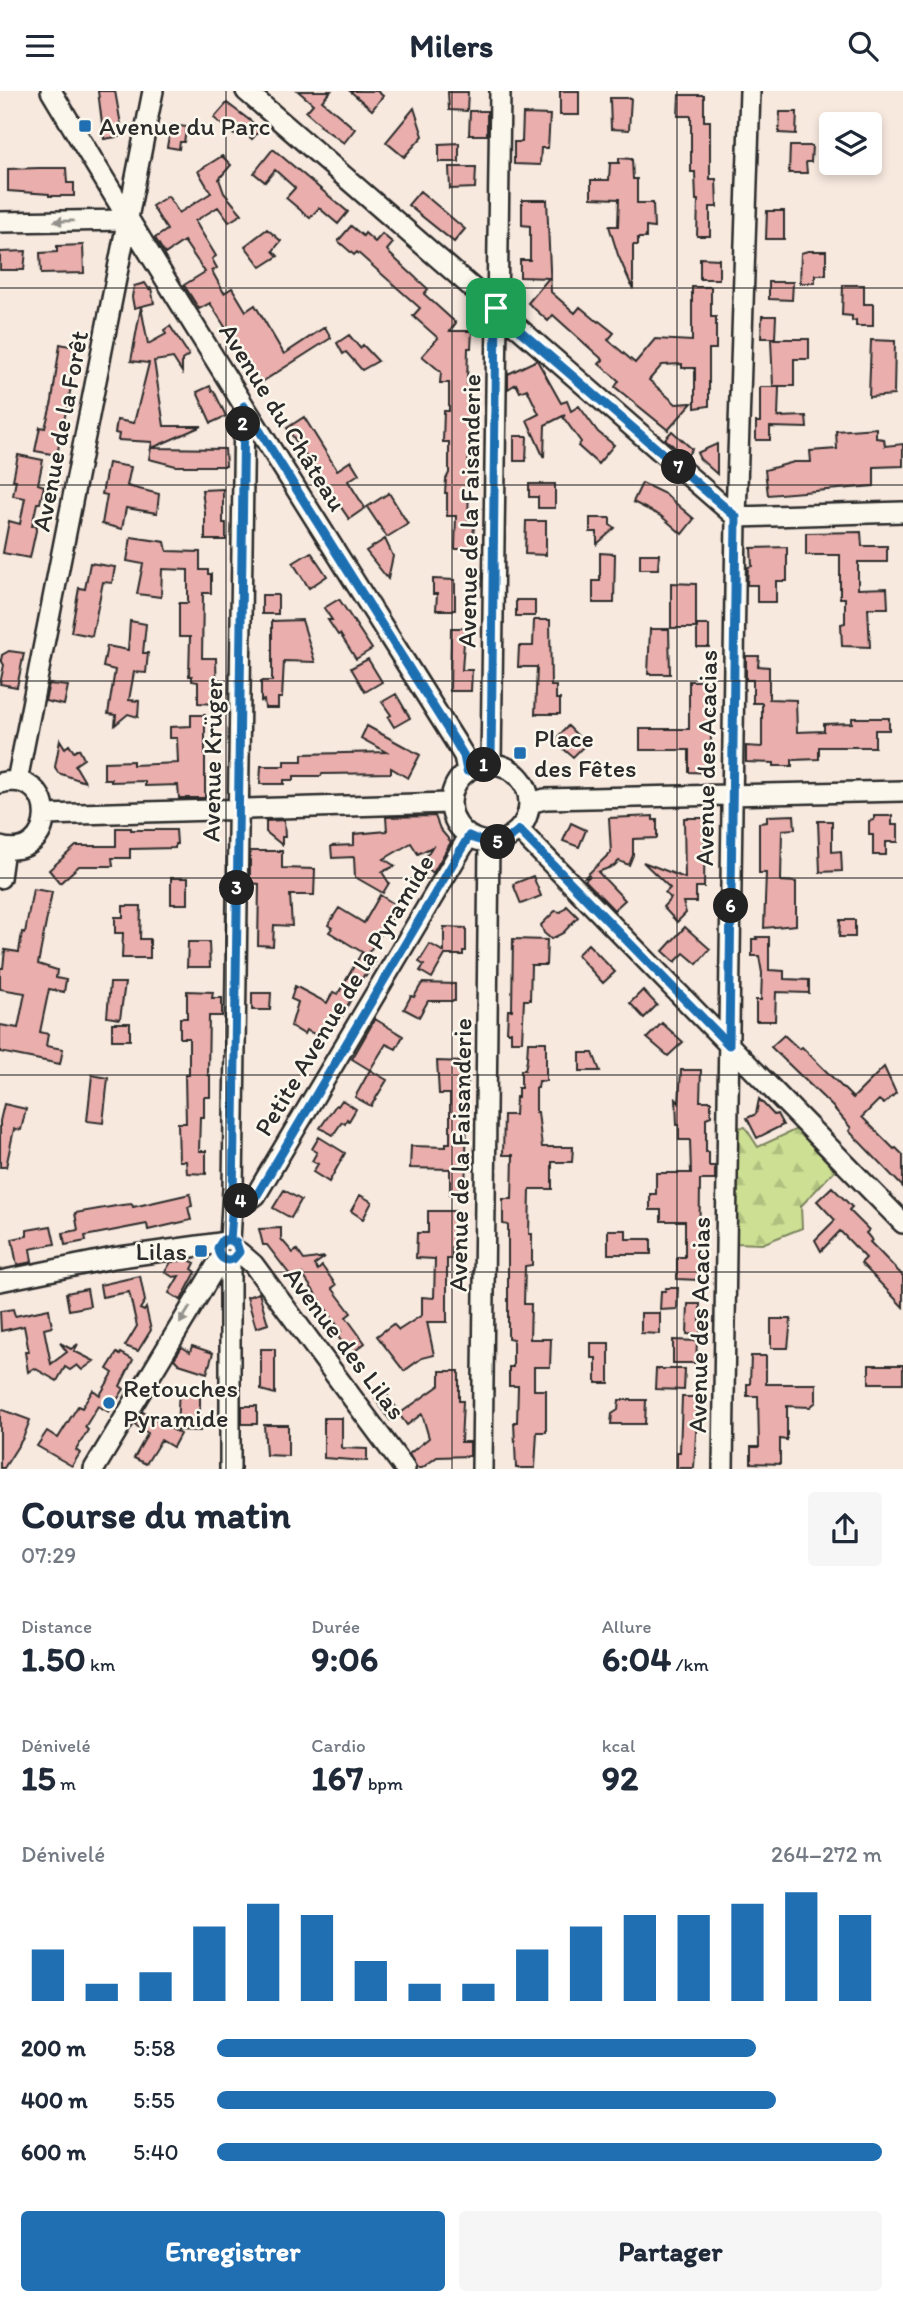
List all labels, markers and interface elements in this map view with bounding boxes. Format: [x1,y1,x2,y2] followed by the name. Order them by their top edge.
[21,27,59,65] icon: menu
[409,27,494,65] text: Milers
[844,27,882,65] icon: search
[99,110,270,142] place label: Avenue du Parc
[819,112,882,175] map controls
[819,112,882,175] button: layers
[77,118,93,134] marker: Avenue du Parc
[53,215,75,226] one-way arrow
[466,278,526,338] pin
[477,289,515,327] icon: arrive
[212,317,354,517] street label: Avenue du Château
[25,328,95,534] street label: Avenue de la Forêt
[451,374,487,648] street label: Avenue de la Faisanderie
[226,407,260,441] pin: 2
[238,412,248,435] text: 2
[662,449,696,485] pin: 7
[674,455,683,478] text: 7
[688,650,724,866] street label: Avenue des Acacias
[195,678,229,842] street label: Avenue Krüger
[534,722,637,784] place label: Place des Fêtes
[512,745,528,761] marker: Place des Fêtes
[466,747,502,783] pin: 1
[479,753,488,776] text: 1
[480,825,516,859] pin: 5
[493,830,502,853] text: 5
[247,848,441,1142] street label: Petite Avenue de la Pyramide
[219,871,254,905] pin: 3
[231,876,242,899] text: 3
[714,889,748,923] pin: 6
[725,894,736,917] text: 6
[442,1018,478,1292] street label: Avenue de la Faisanderie
[224,1183,258,1219] pin: 4
[235,1189,246,1212] text: 4
[681,1217,717,1433] street label: Avenue des Acacias
[135,1235,187,1267] place label: Lilas
[193,1243,209,1259] marker: Lilas
[277,1260,413,1426] street label: Avenue des Lilas
[179,1306,192,1325] one-way arrow
[123,1372,238,1434] place label: Retouches Pyramide
[101,1395,117,1411] marker: Retouches Pyramide
[21,1492,291,1538] text: Course du matin
[808,1492,882,1566] button: share
[21,1541,76,1569] text: 07:29
[21,1615,92,1638] text: Distance
[311,1615,360,1638] text: Durée
[602,1615,652,1638] text: Allure
[21,1638,86,1680] text: 1.50
[311,1638,378,1680] text: 9:06
[602,1638,671,1680] text: 6:04
[86,1653,115,1676] text: km
[671,1653,709,1676] text: /km
[21,1734,91,1757] text: Dénivelé
[311,1734,366,1757] text: Cardio
[602,1734,635,1757] text: kcal
[21,1757,56,1799] text: 15
[311,1757,363,1799] text: 167
[602,1757,638,1799] text: 92
[56,1772,76,1795] text: m
[363,1772,403,1795] text: bpm
[21,1840,105,1868] text: Dénivelé
[771,1840,882,1868] text: 264–272 m
[21,2034,86,2062] text: 200 m
[133,2034,175,2062] text: 5:58
[21,2086,88,2114] text: 400 m
[133,2086,175,2114] text: 5:55
[21,2138,86,2166] text: 600 m
[133,2138,179,2166] text: 5:40
[21,2211,445,2291] button: Enregistrer
[459,2211,882,2291] button: Partager

